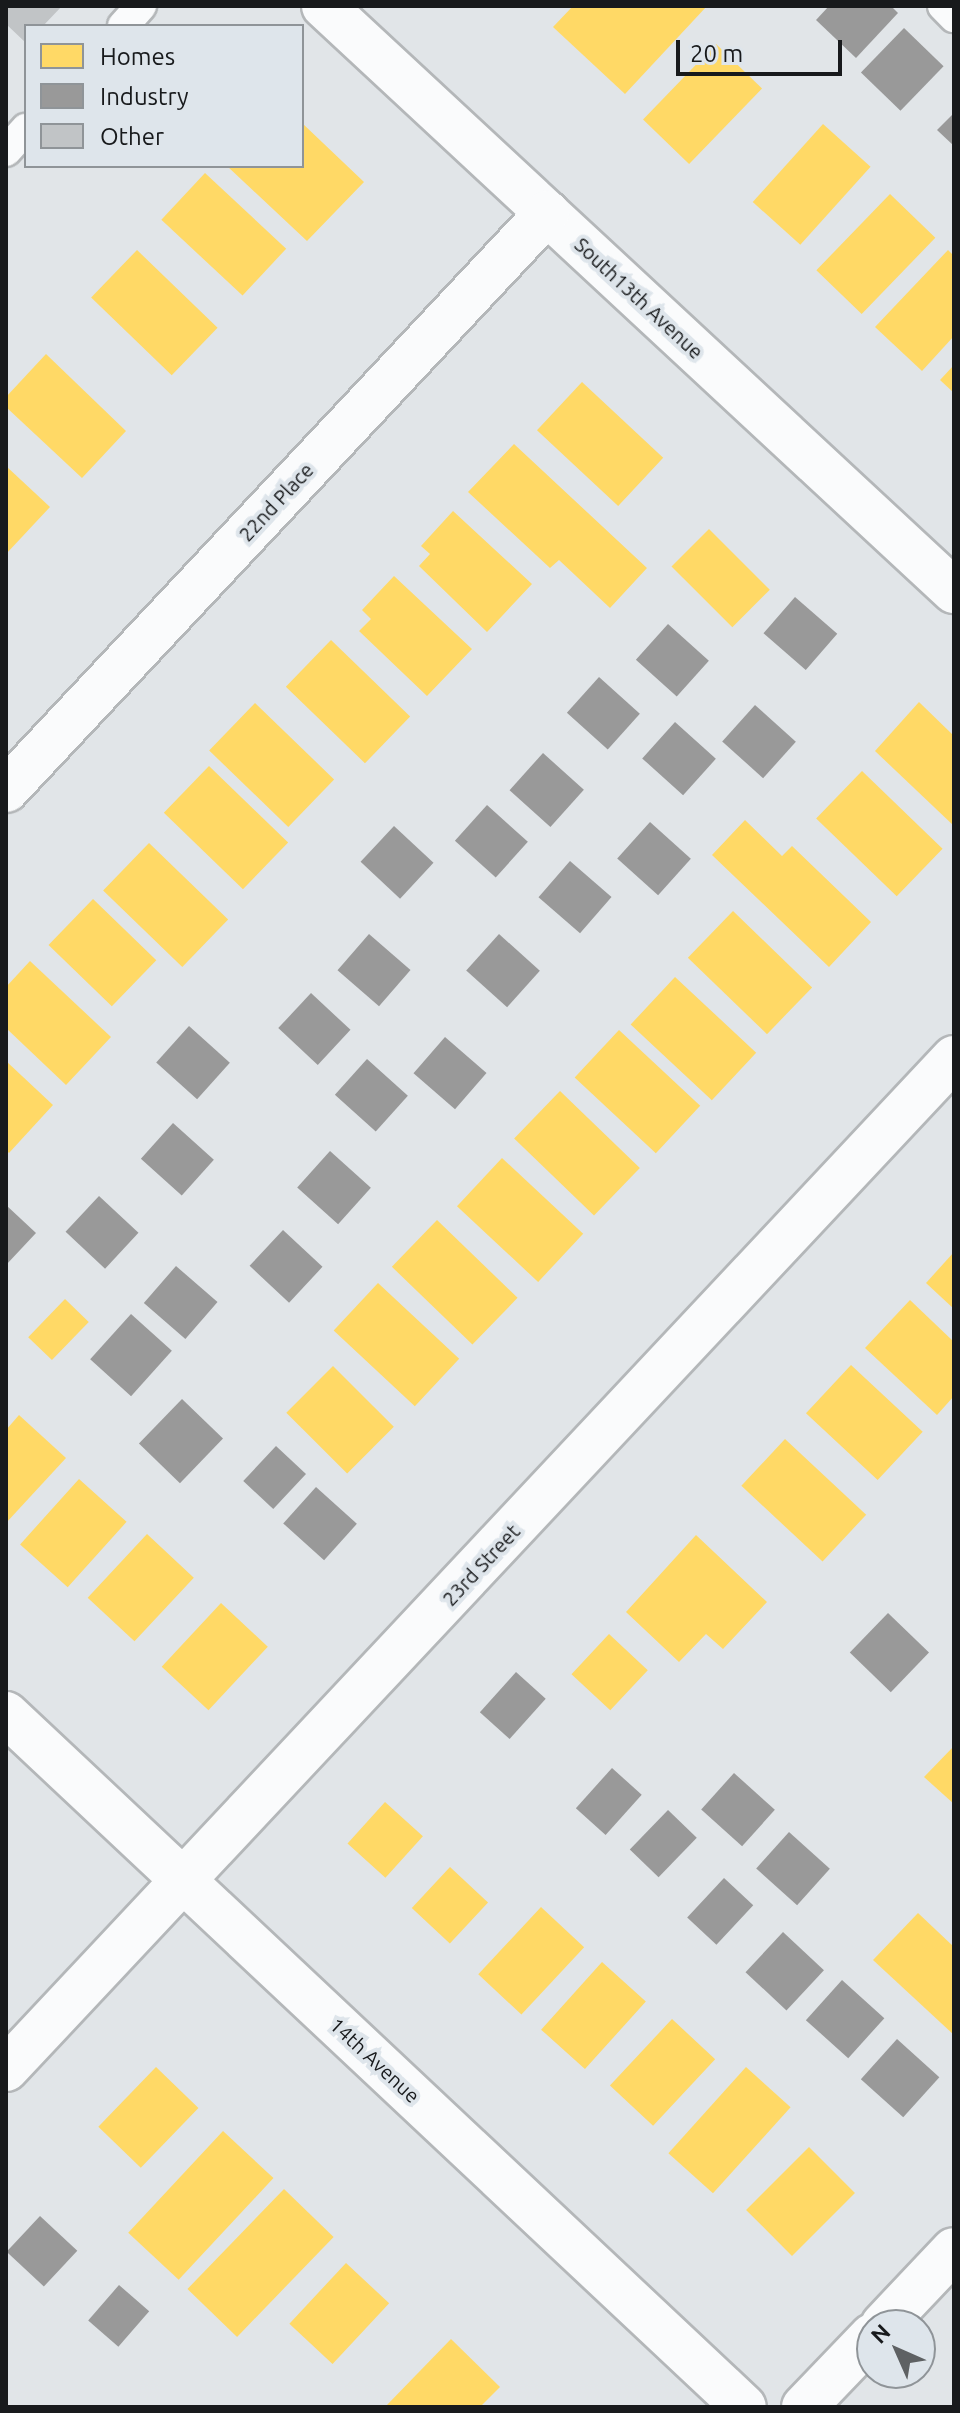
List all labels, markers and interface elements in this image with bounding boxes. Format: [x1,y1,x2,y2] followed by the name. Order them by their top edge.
[24,24,304,168] legend
[680,24,846,74] scale bar
[690,40,743,67] text: 20 m
[100,43,175,70] text: Homes
[100,83,189,110] text: Industry
[100,123,164,150] text: Other
[570,232,708,364] street label: South13th Avenue
[234,458,318,546] street label: 22nd Place
[437,1519,525,1611] street label: 23rd Street
[325,2012,425,2108] street label: 14th Avenue
[856,2309,936,2389] north arrow
[865,2318,895,2348] text: N

